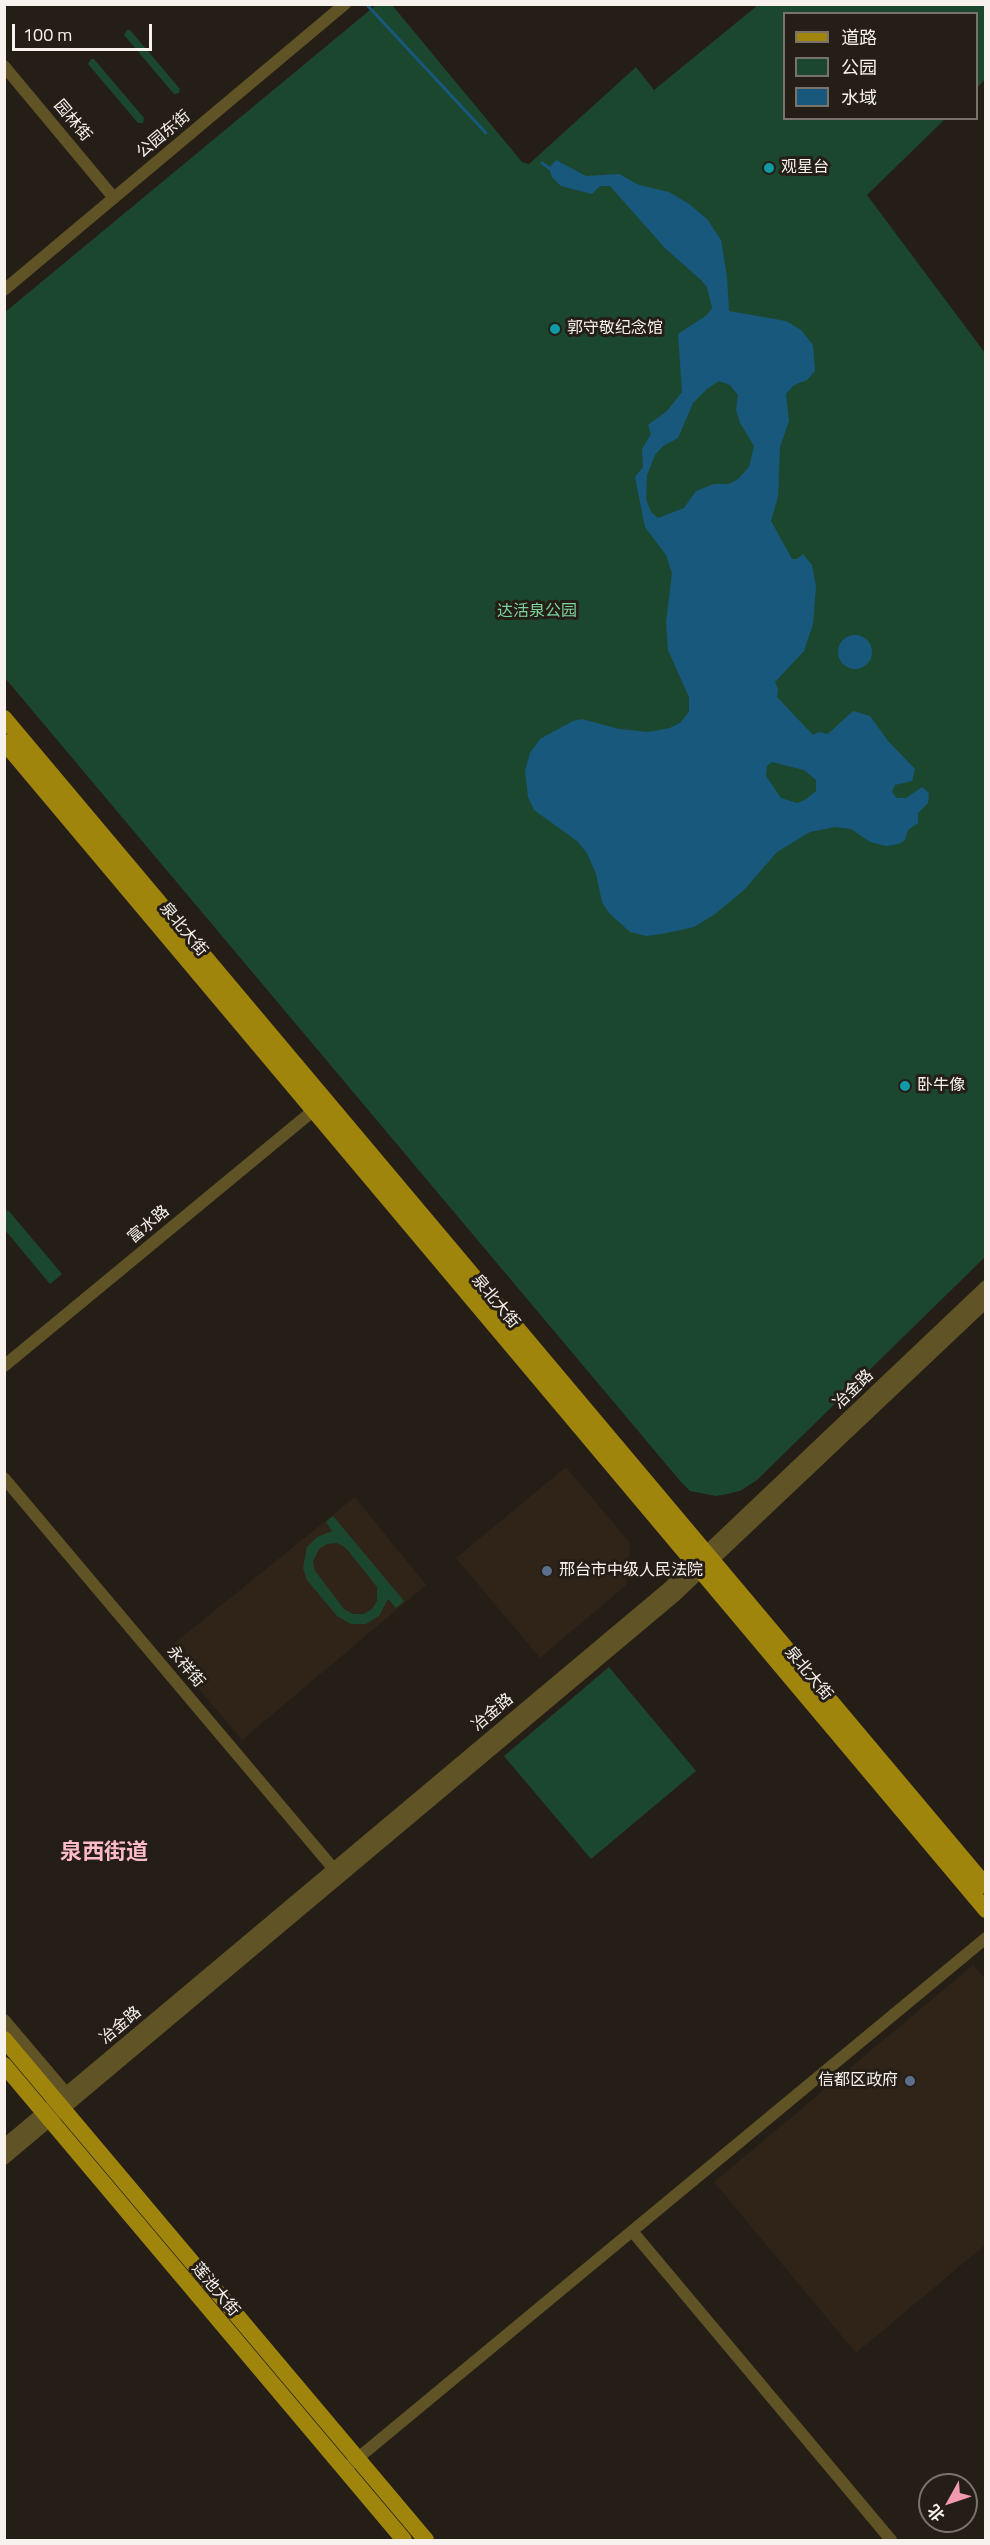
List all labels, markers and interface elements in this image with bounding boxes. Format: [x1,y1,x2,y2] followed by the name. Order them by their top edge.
[15,12,154,50] scale bar
[783,12,978,120] legend
[23,21,72,48] text: 100 m
[841,24,877,51] text: 道路
[841,54,877,81] text: 公园
[841,84,877,111] text: 水域
[49,96,95,146] street label: 园林街
[133,107,195,163] street label: 公园东街
[781,158,829,178] place label: 观星台
[762,161,776,175] marker: 观星台
[567,319,663,339] place label: 郭守敬纪念馆
[548,322,562,336] marker: 郭守敬纪念馆
[497,602,577,622] park label: 达活泉公园
[155,899,211,961] street label: 泉北大街
[917,1076,965,1096] place label: 卧牛像
[898,1079,912,1093] marker: 卧牛像
[124,1202,174,1248] street label: 富水路
[467,1271,523,1333] street label: 泉北大街
[830,1366,878,1414] street label: 冶金路
[559,1561,703,1581] place label: 邢台市中级人民法院
[540,1564,554,1578] marker: 邢台市中级人民法院
[162,1642,208,1692] street label: 永祥街
[780,1643,836,1705] street label: 泉北大街
[468,1690,518,1736] street label: 冶金路
[60,1841,148,1867] district label: 泉西街道
[96,2003,146,2049] street label: 冶金路
[818,2071,898,2091] place label: 信都区政府
[903,2074,917,2088] marker: 信都区政府
[187,2259,243,2321] street label: 莲池大街
[918,2473,978,2533] north arrow
[921,2499,950,2527] text: 北

